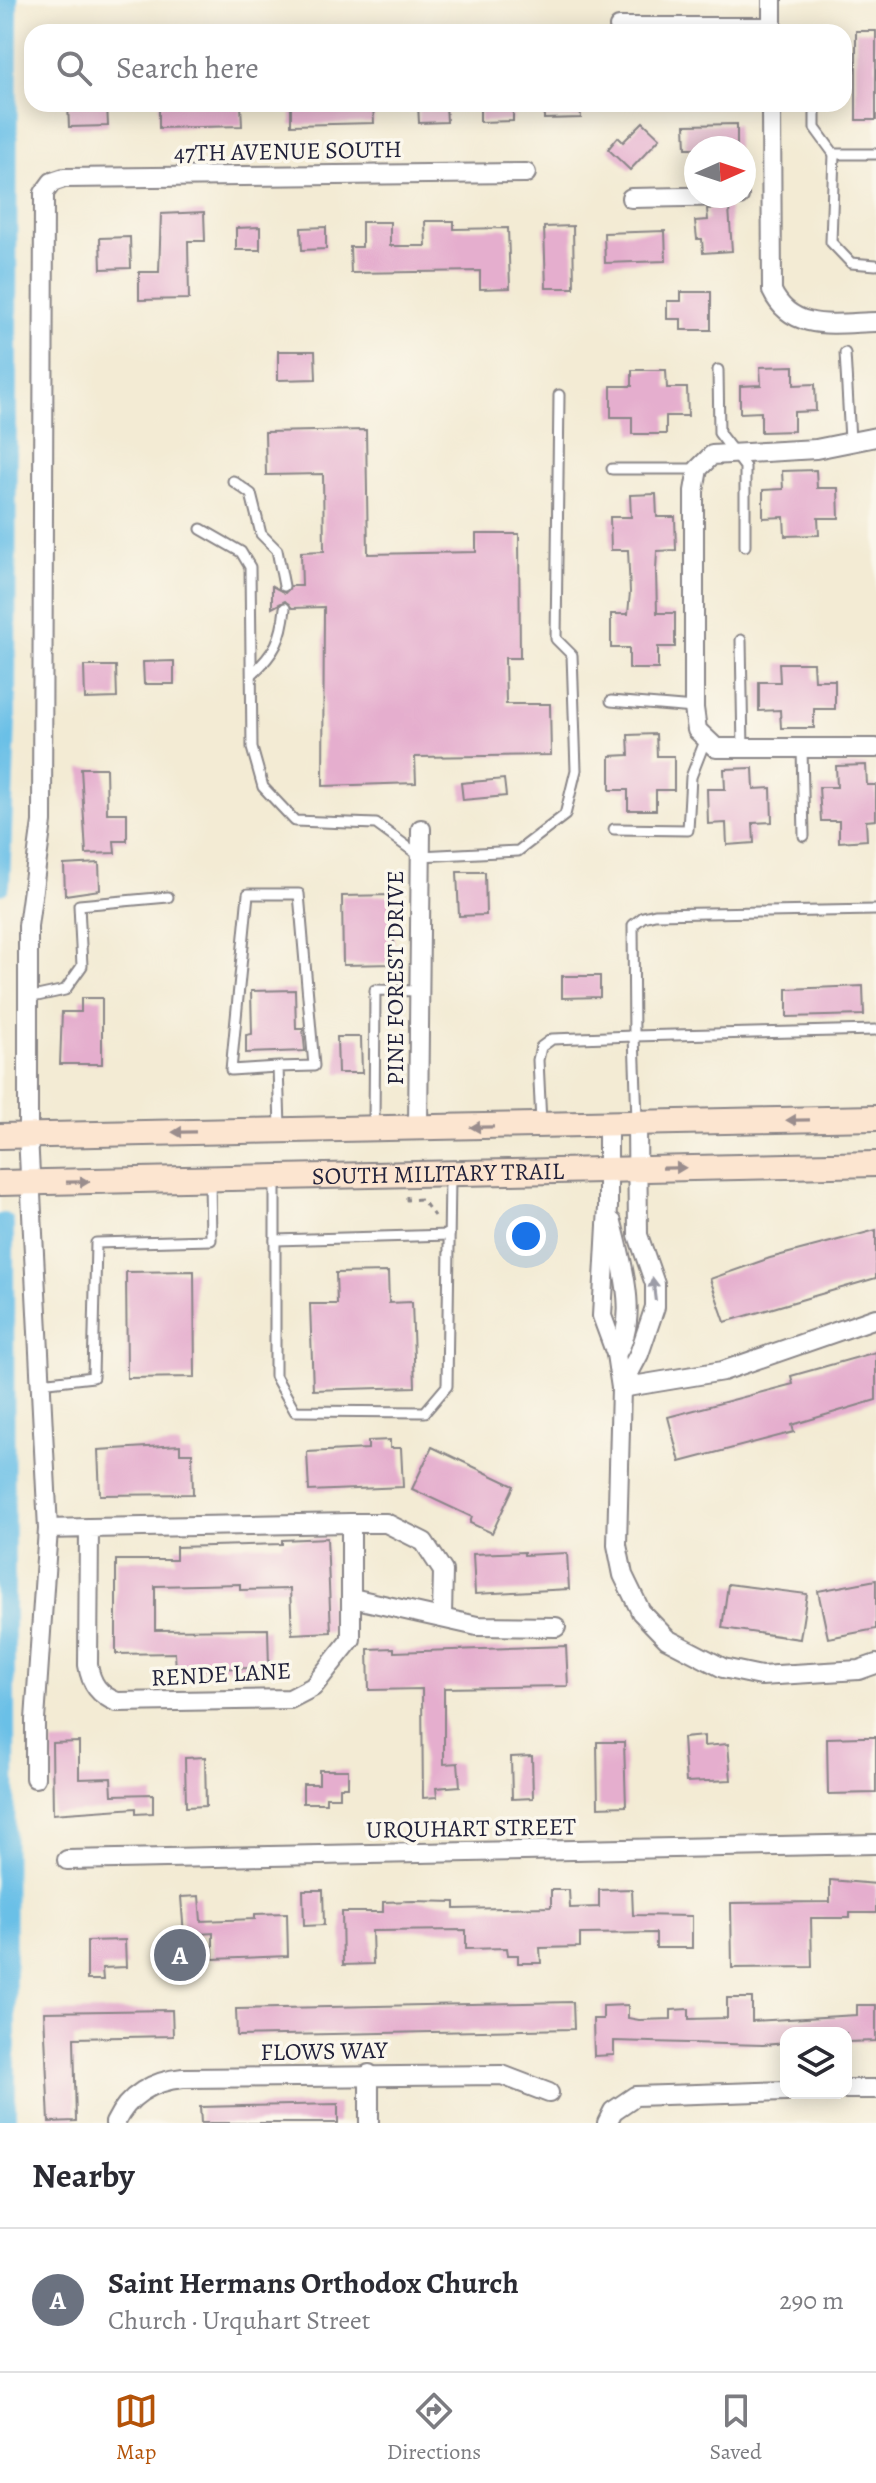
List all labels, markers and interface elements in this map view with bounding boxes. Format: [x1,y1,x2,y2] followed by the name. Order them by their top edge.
[24,24,852,112] search box
[52,46,96,90] icon: search
[116,48,259,88] text: Search here
[174,133,402,169] street label: 47TH AVENUE SOUTH
[684,136,756,208] north arrow
[379,870,411,1086] street label: PINE FOREST DRIVE
[785,1113,810,1126] one-way arrow
[469,1120,494,1133] one-way arrow
[171,1126,196,1139] one-way arrow
[312,1155,565,1192] street label: SOUTH MILITARY TRAIL
[662,1162,687,1175] one-way arrow
[66,1175,91,1188] one-way arrow
[506,1216,546,1256] your location
[647,1277,660,1302] one-way arrow
[150,1654,292,1694] street label: RENDE LANE
[366,1810,576,1846] street label: URQUHART STREET
[154,1925,206,1985] pin: A
[780,2027,852,2099] map controls
[780,2027,852,2099] button: layers
[260,2034,389,2068] street label: FLOWS WAY
[32,2152,135,2199] text: Nearby
[108,2263,519,2303] text: Saint Hermans Orthodox Church
[50,2283,66,2318] text: A
[779,2283,844,2318] text: 290 m
[108,2303,370,2338] text: Church · Urquhart Street
[114,2389,158,2467] tab: Map
[387,2389,481,2467] tab: Directions
[710,2389,762,2467] tab: Saved

